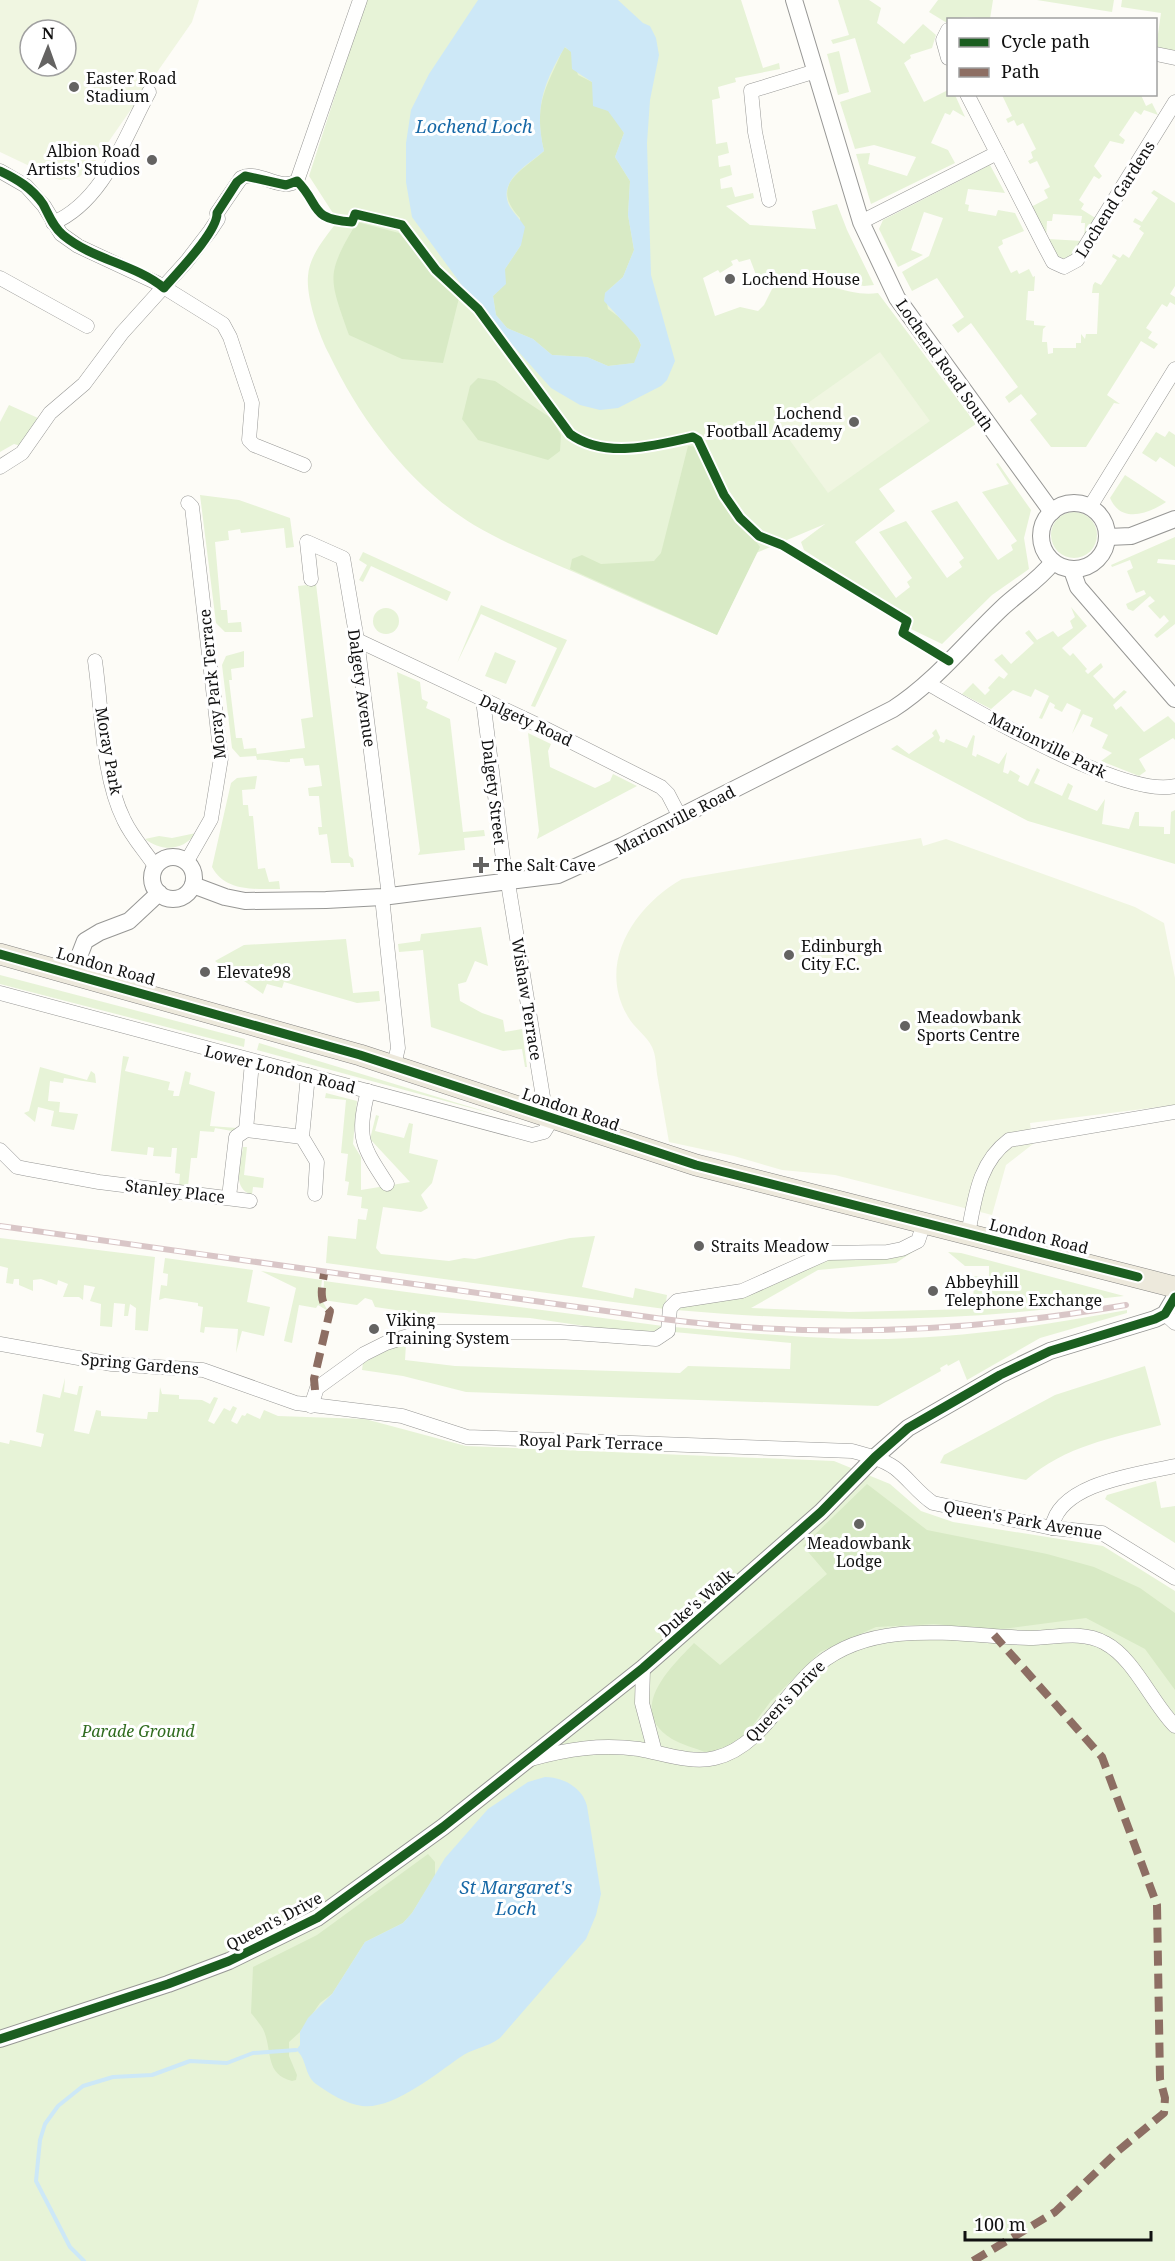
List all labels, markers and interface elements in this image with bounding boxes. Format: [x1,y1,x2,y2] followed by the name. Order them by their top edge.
[18,18,78,78] north arrow
[947,18,1157,96] legend
[42,22,55,44] text: N
[1001,29,1090,53] text: Cycle path
[1001,59,1040,83] text: Path
[86,67,177,107] place label: Easter Road Stadium
[67,80,81,94] marker: Easter Road Stadium
[415,114,533,138] water label: Lochend Loch
[1070,136,1160,262] street label: Lochend Gardens
[27,140,140,180] place label: Albion Road Artists' Studios
[145,153,159,167] marker: Albion Road Artists' Studios
[742,268,860,290] place label: Lochend House
[723,272,737,286] marker: Lochend House
[891,295,999,435] street label: Lochend Road South
[706,402,843,442] place label: Lochend Football Academy
[847,415,861,429] marker: Lochend Football Academy
[193,608,231,760] street label: Moray Park Terrace
[343,628,381,748] street label: Dalgety Avenue
[476,689,576,751] street label: Dalgety Road
[90,705,128,797] street label: Moray Park
[985,707,1111,783] street label: Marionville Park
[477,738,511,846] street label: Dalgety Street
[611,780,739,860] street label: Marionville Road
[494,854,596,876] place label: The Salt Cave
[472,856,490,874] marker: The Salt Cave
[801,935,883,975] place label: Edinburgh City F.C.
[506,936,548,1062] street label: Wishaw Terrace
[54,941,158,991] street label: London Road
[782,948,796,962] marker: Edinburgh City F.C.
[217,961,291,983] place label: Elevate98
[198,965,212,979] marker: Elevate98
[917,1006,1022,1046] place label: Meadowbank Sports Centre
[898,1019,912,1033] marker: Meadowbank Sports Centre
[202,1040,358,1098] street label: Lower London Road
[519,1082,623,1136] street label: London Road
[124,1174,226,1208] street label: Stanley Place
[987,1213,1091,1259] street label: London Road
[711,1235,829,1257] place label: Straits Meadow
[692,1239,706,1253] marker: Straits Meadow
[945,1271,1102,1311] place label: Abbeyhill Telephone Exchange
[926,1284,940,1298] marker: Abbeyhill Telephone Exchange
[386,1309,510,1349] place label: Viking Training System
[367,1322,381,1336] marker: Viking Training System
[80,1348,200,1380] street label: Spring Gardens
[519,1428,663,1456] street label: Royal Park Terrace
[942,1495,1104,1545] street label: Queen's Park Avenue
[852,1517,866,1531] marker: Meadowbank Lodge
[807,1532,912,1572] place label: Meadowbank Lodge
[654,1564,739,1642] street label: Duke's Walk
[740,1655,830,1747] street label: Queen's Drive
[80,1720,195,1742] park label: Parade Ground
[460,1875,572,1920] water label: St Margaret's Loch
[222,1886,326,1956] street label: Queen's Drive
[965,2204,1151,2242] scale bar
[974,2212,1026,2236] text: 100 m

